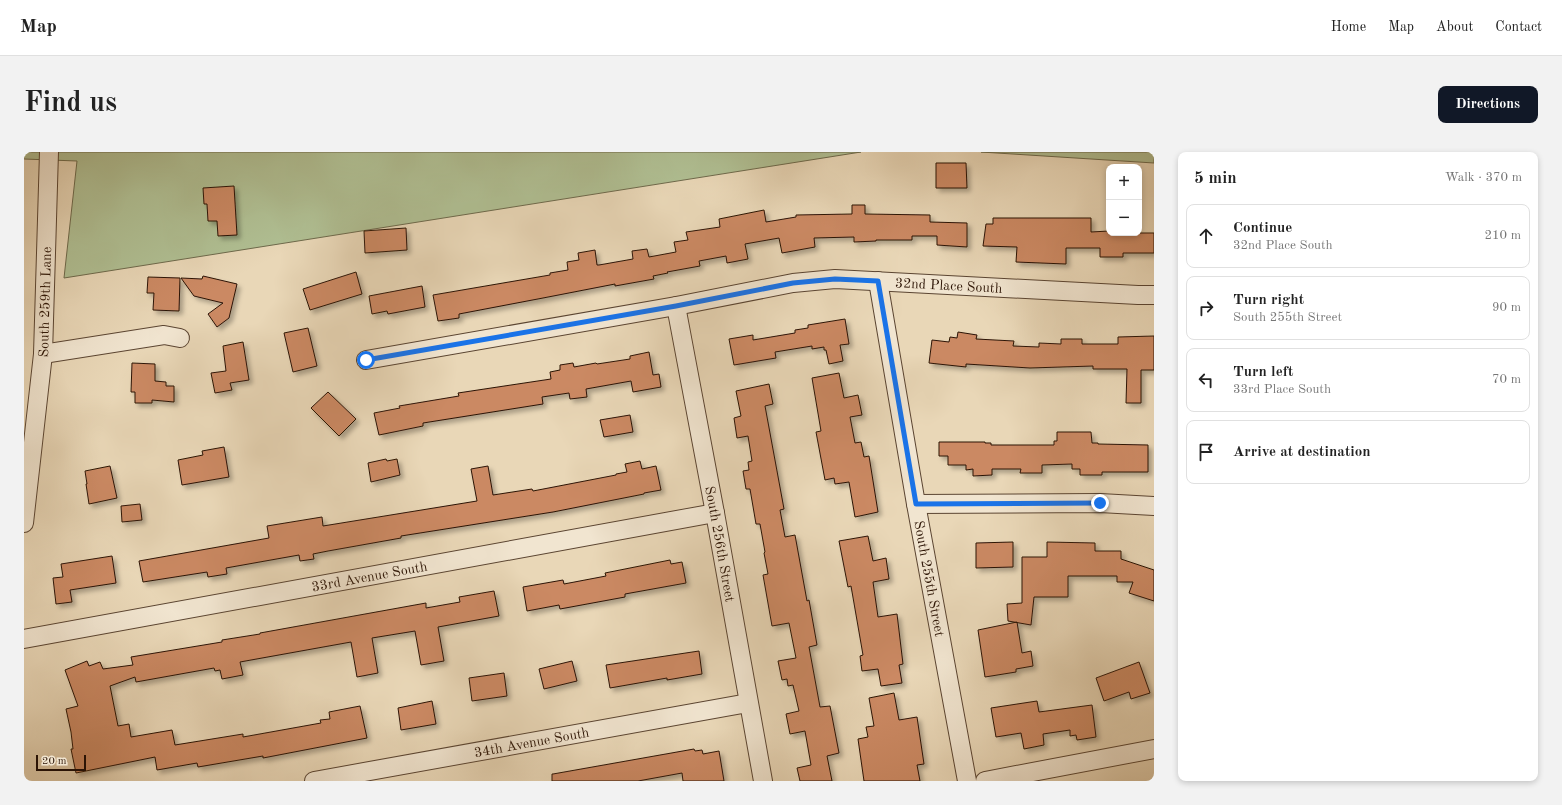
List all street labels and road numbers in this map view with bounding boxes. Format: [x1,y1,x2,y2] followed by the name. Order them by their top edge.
[37,247,54,358] street label: South 259th Lane
[895,276,1003,296] street label: 32nd Place South
[702,485,737,603] street label: South 256th Street
[911,520,946,638] street label: South 255th Street
[311,560,429,594] street label: 33rd Avenue South
[473,726,591,760] street label: 34th Avenue South

